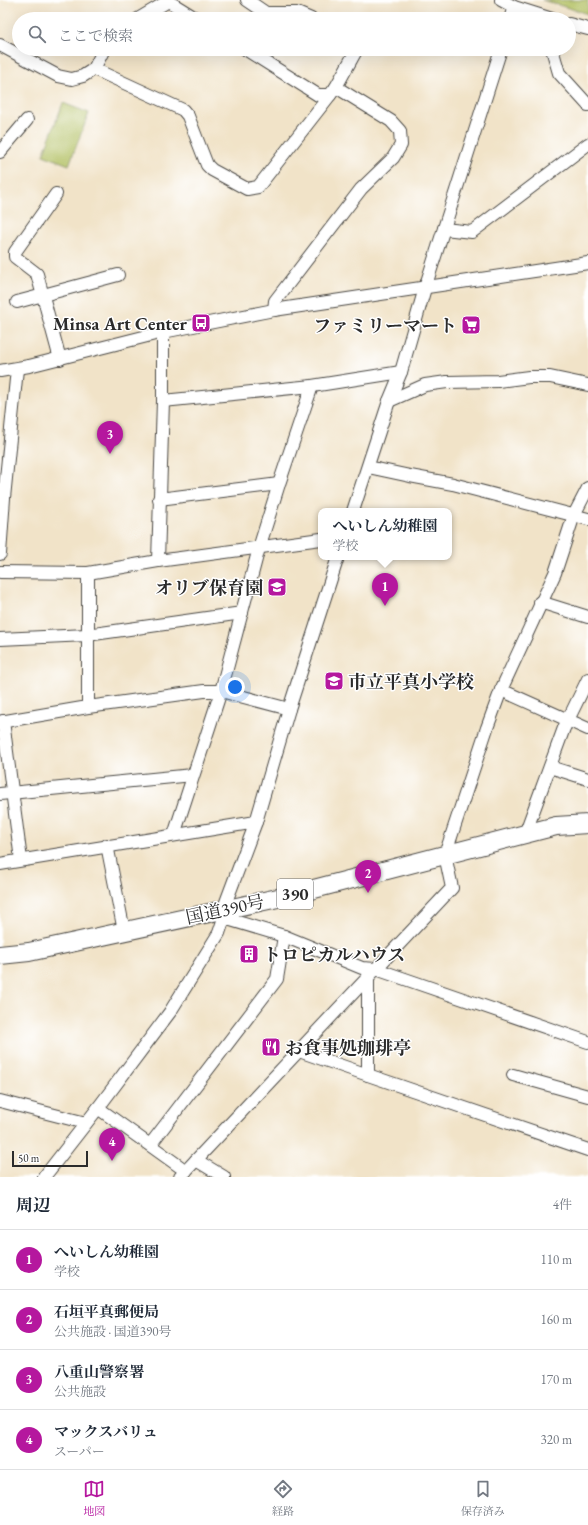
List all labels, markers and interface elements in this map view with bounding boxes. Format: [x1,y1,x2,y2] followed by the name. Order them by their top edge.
[12,12,576,56] search box
[26,23,48,45] icon: search
[58,26,133,45] text: ここで検索
[53,312,188,335] place label: Minsa Art Center
[190,312,212,334] bus stop icon: Minsa Art Center
[313,314,457,337] place label: ファミリーマート
[460,314,482,336] supermarket icon: ファミリーマート
[97,421,123,454] pin: 3
[318,508,452,560] popup
[332,516,438,535] text: へいしん幼稚園
[332,537,359,554] text: 学校
[372,573,398,606] pin: 1
[155,576,263,599] place label: オリブ保育園
[266,576,288,598] school or university icon: オリブ保育園
[323,670,345,692] school or university icon: 市立平真小学校
[348,670,474,693] place label: 市立平真小学校
[225,677,245,697] your location
[355,860,381,893] pin: 2
[277,879,313,909] road number: 390
[184,889,266,929] street label: 国道390号
[238,943,260,965] building icon: トロピカルハウス
[263,943,405,966] place label: トロピカルハウス
[260,1036,282,1058] restaurant icon: お食事処珈琲亭
[285,1036,411,1059] place label: お食事処珈琲亭
[99,1128,125,1161] pin: 4
[12,1149,88,1168] scale bar
[18,1151,39,1165] text: 50 m
[16,1194,50,1216] text: 周辺
[553,1196,572,1213] text: 4件
[54,1242,159,1261] text: へいしん幼稚園
[26,1251,32,1268] text: 1
[541,1251,572,1268] text: 110 m
[54,1263,80,1280] text: 学校
[54,1302,159,1321] text: 石垣平真郵便局
[26,1311,32,1328] text: 2
[541,1311,572,1328] text: 160 m
[54,1323,172,1340] text: 公共施設 · 国道390号
[54,1362,144,1381] text: 八重山警察署
[26,1371,32,1388] text: 3
[541,1371,572,1388] text: 170 m
[54,1383,106,1400] text: 公共施設
[54,1422,158,1441] text: マックスバリュ
[26,1431,32,1448] text: 4
[541,1431,572,1448] text: 320 m
[54,1443,105,1460] text: スーパー
[83,1478,105,1518] tab: 地図
[272,1478,294,1518] tab: 経路
[461,1478,505,1518] tab: 保存済み

